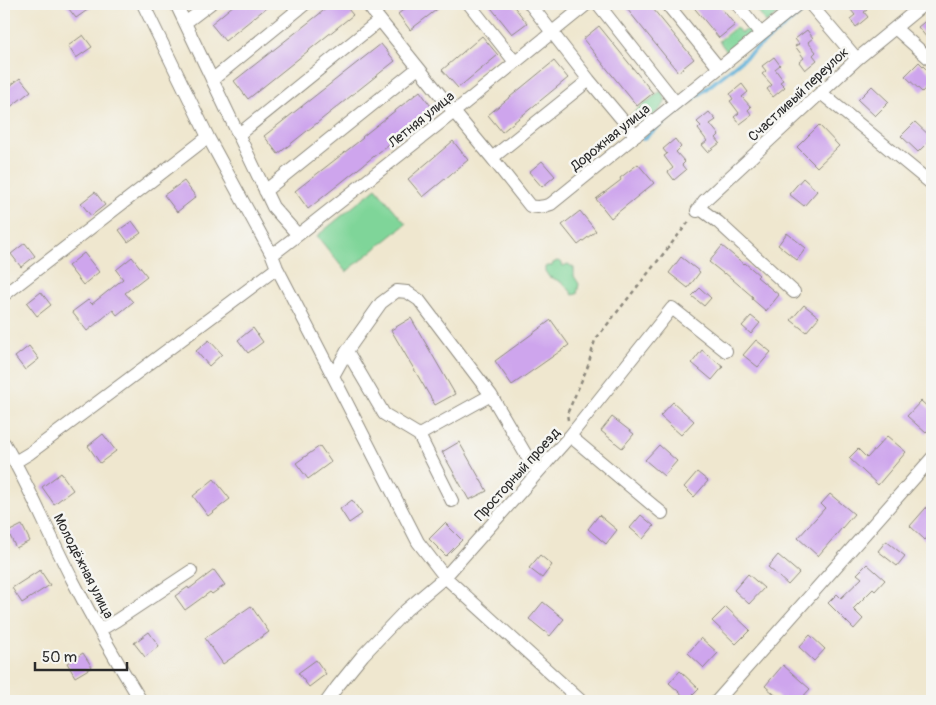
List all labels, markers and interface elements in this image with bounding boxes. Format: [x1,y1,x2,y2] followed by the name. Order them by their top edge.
[745,43,852,145] street label: Счастливый переулок
[384,87,458,152] street label: Летняя улица
[567,100,653,175] street label: Дорожная улица
[471,424,564,524] street label: Просторный проезд
[50,511,117,621] street label: Молодёжная улица
[35,640,128,672] scale bar
[42,648,77,667] text: 50 m

